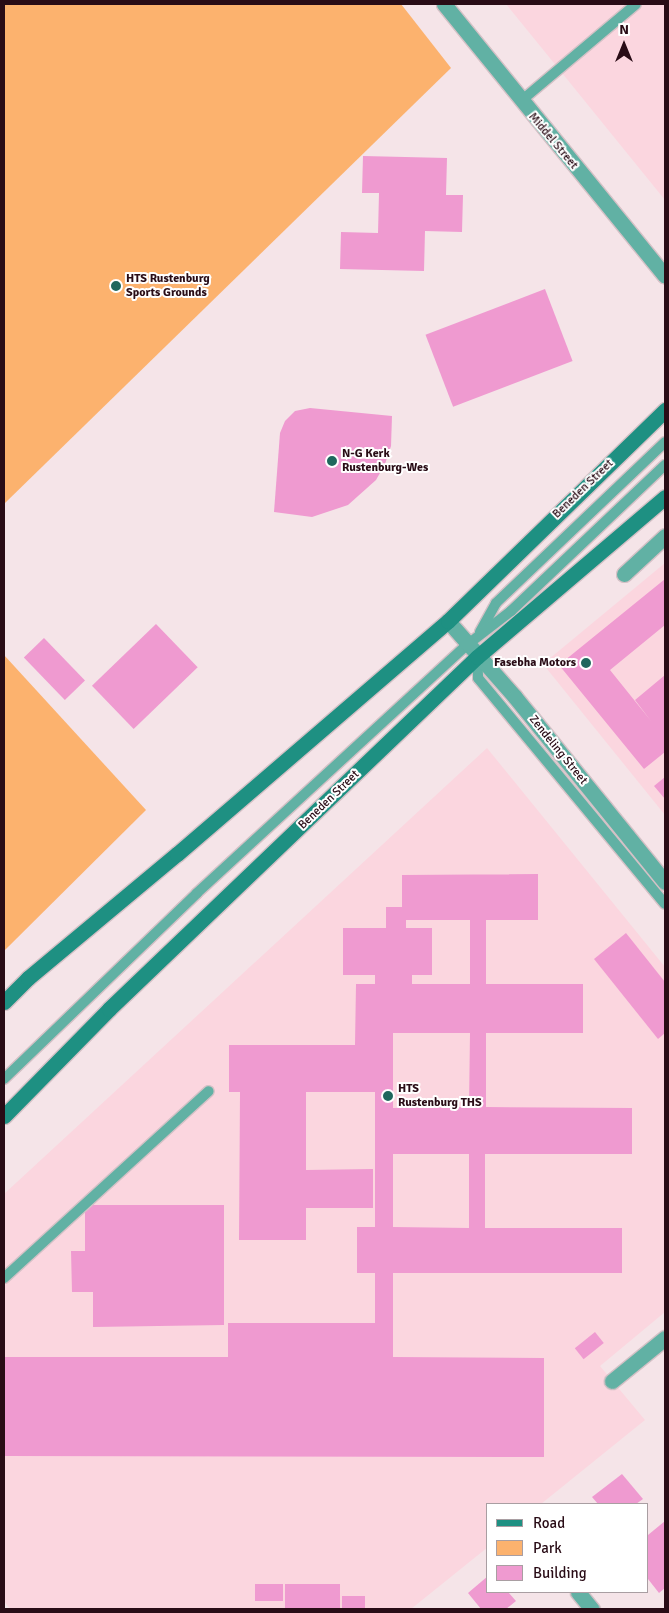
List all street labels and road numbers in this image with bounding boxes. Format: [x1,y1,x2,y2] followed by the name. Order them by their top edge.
[525,110,581,172] street label: Middel Street
[550,457,616,521] street label: Beneden Street
[526,712,590,788] street label: Zendeling Street
[296,768,362,832] street label: Beneden Street

